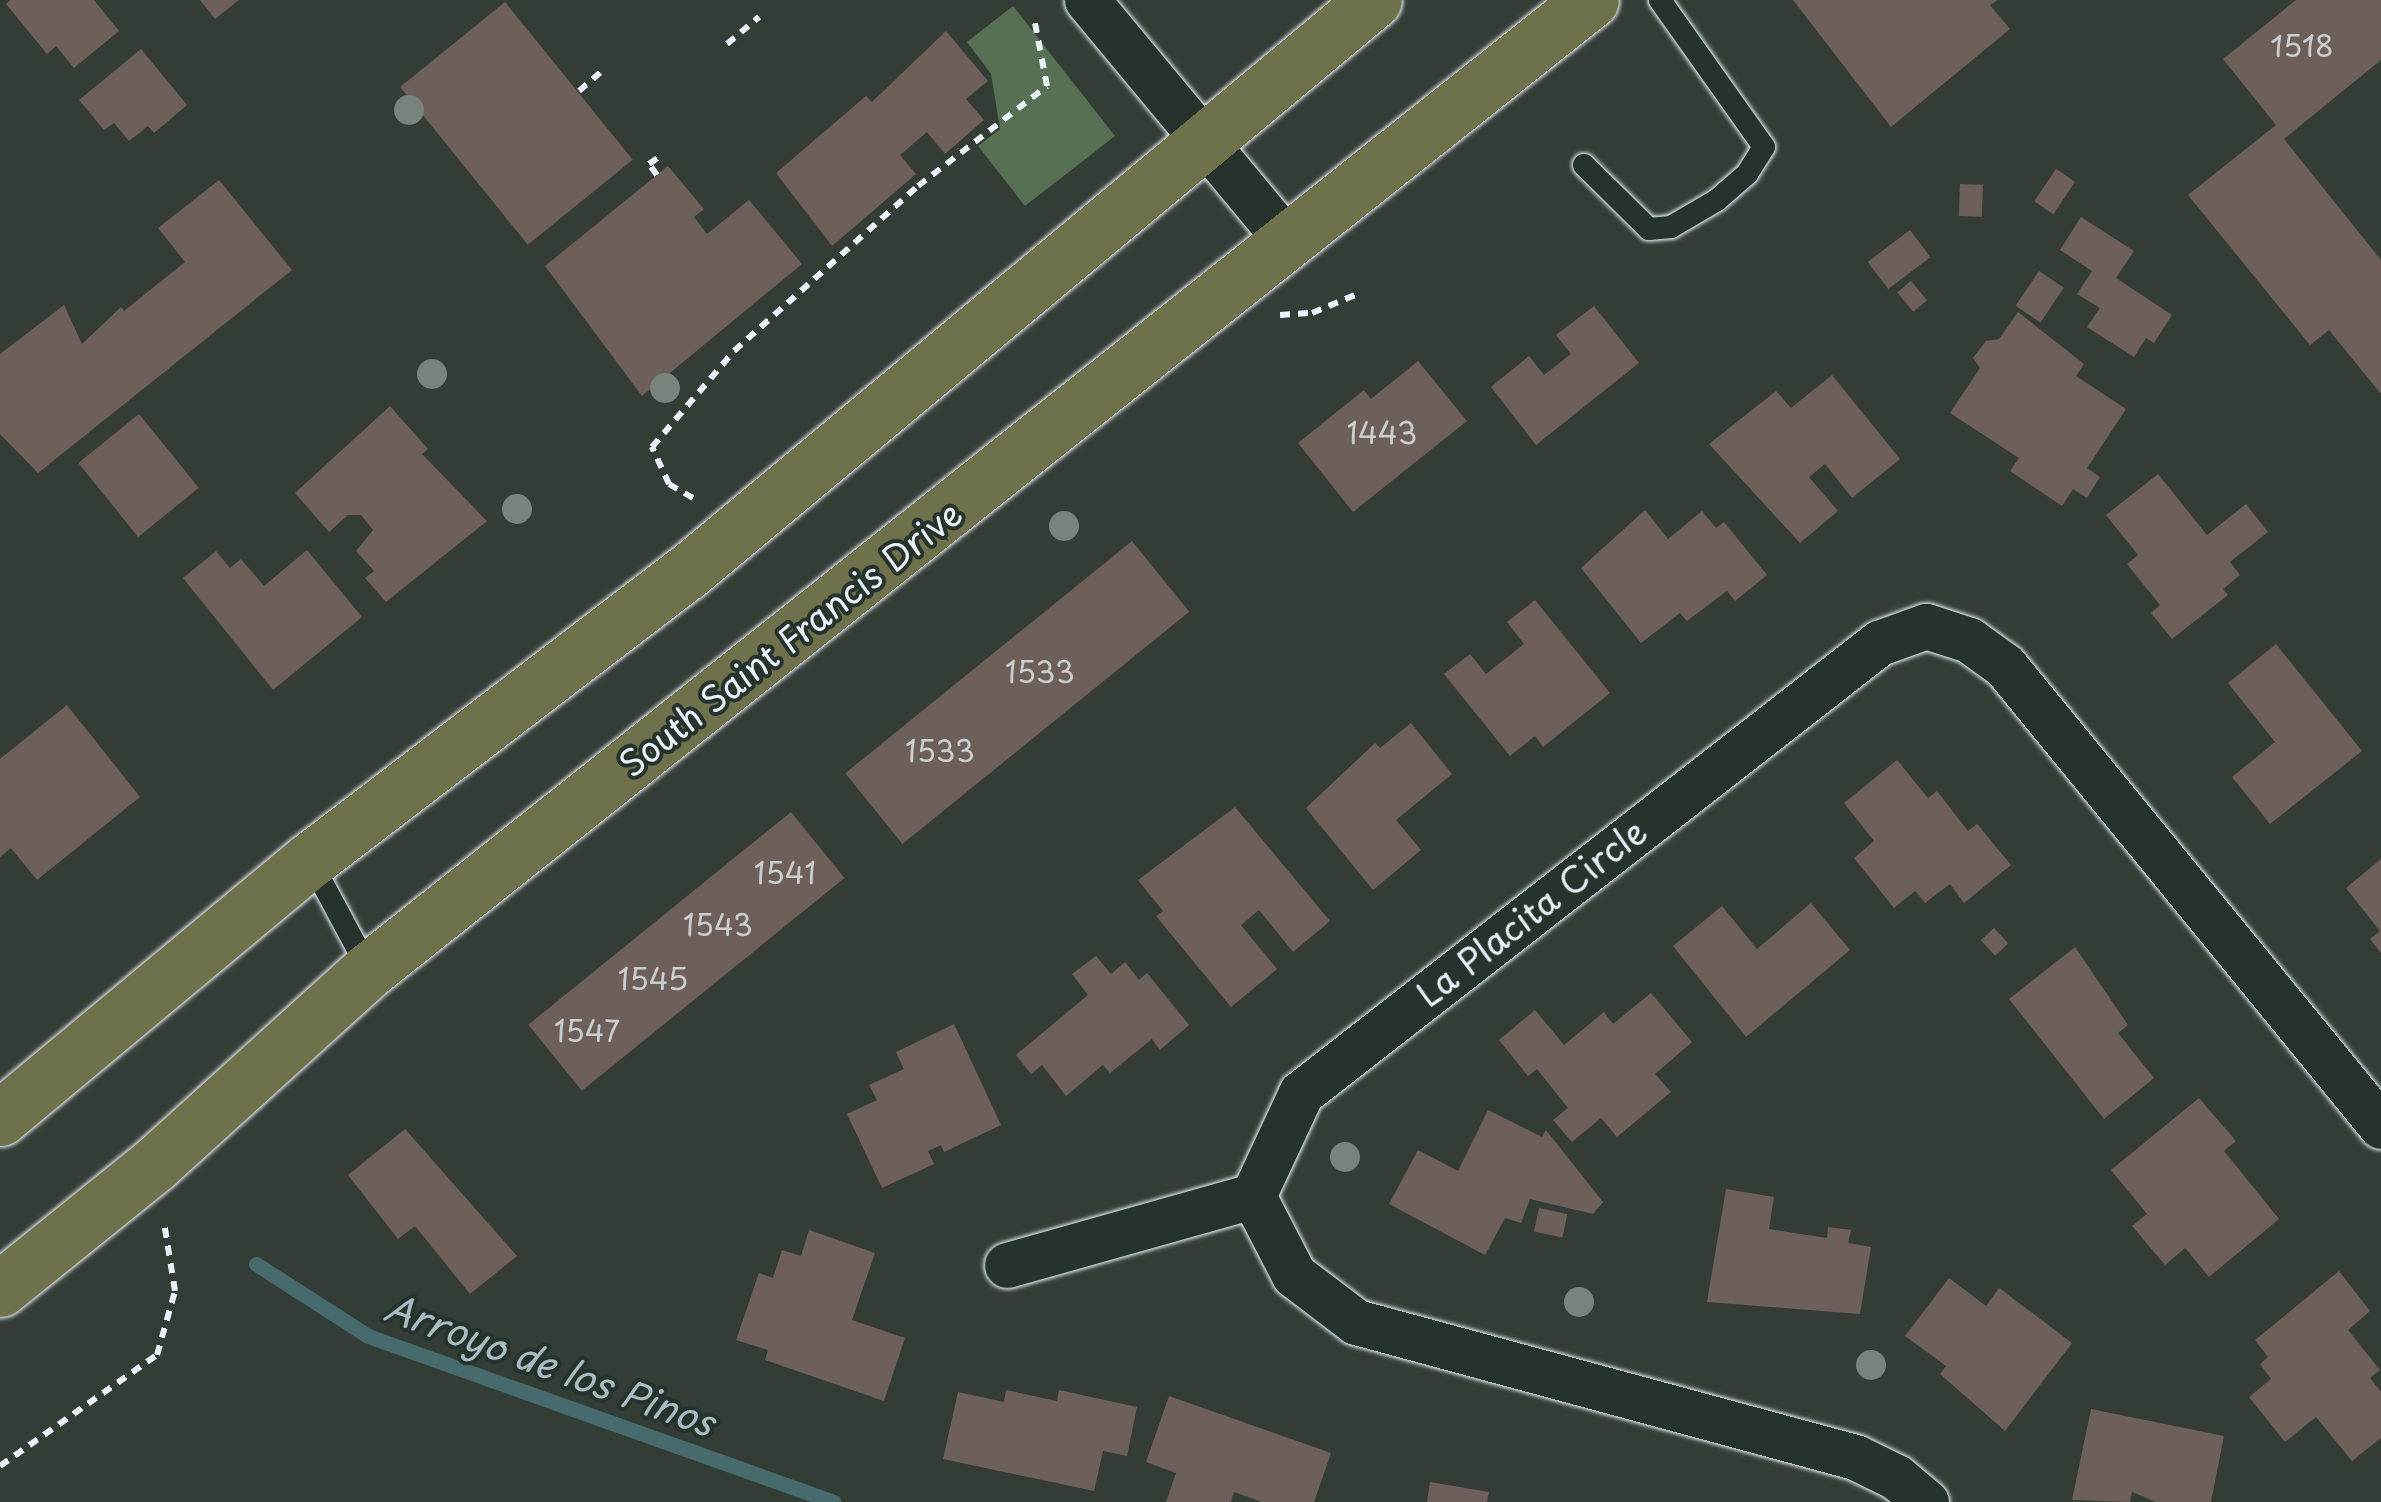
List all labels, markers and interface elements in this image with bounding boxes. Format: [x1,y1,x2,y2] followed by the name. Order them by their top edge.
[2270,27,2334,63] house number: 1518
[1347,414,1417,450] house number: 1443
[607,489,973,787] street label: South Saint Francis Drive
[1005,653,1075,689] house number: 1533
[905,732,975,768] house number: 1533
[1407,809,1655,1015] street label: La Placita Circle
[754,854,816,890] house number: 1541
[683,906,753,942] house number: 1543
[618,960,688,996] house number: 1545
[554,1012,620,1048] house number: 1547
[376,1282,724,1446] water label: Arroyo de los Pinos

